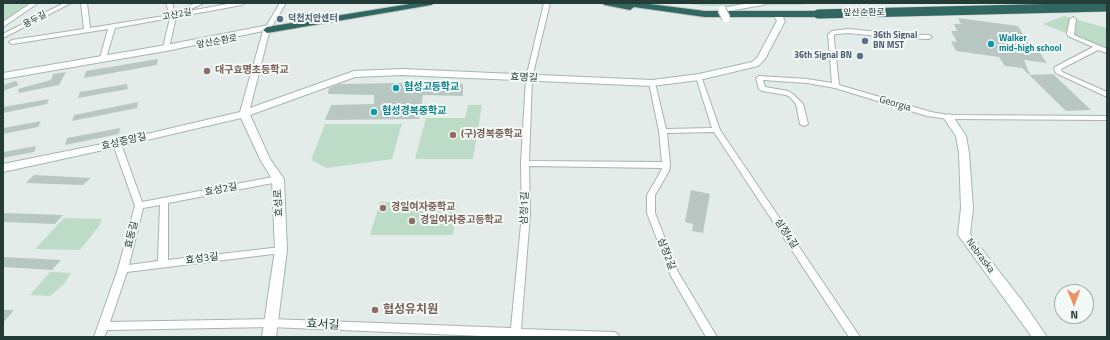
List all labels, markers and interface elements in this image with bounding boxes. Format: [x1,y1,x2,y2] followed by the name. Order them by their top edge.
[161,7,193,23] street label: 고산2길
[843,7,885,19] street label: 앞산순환로
[21,9,49,31] street label: 용두길
[275,14,285,24] marker: 덕천치안센터
[288,14,338,24] place label: 덕천치안센터
[873,31,917,52] place label: 36th Signal BN MST
[196,33,238,51] street label: 앞산순환로
[999,34,1062,55] place label: Walker mid-high school
[860,36,870,46] marker: 36th Signal BN MST
[986,39,996,49] marker: Walker mid-high school
[794,51,852,61] place label: 36th Signal BN
[855,51,865,61] marker: 36th Signal BN
[215,65,289,77] place label: 대구효명초등학교
[202,66,212,76] marker: 대구효명초등학교
[510,71,538,85] street label: 효명길
[404,82,459,94] place label: 협성고등학교
[391,83,401,93] marker: 협성고등학교
[878,94,912,114] street label: Georgia
[382,106,446,118] place label: 협성경복중학교
[369,107,379,117] marker: 협성경복중학교
[461,129,522,141] place label: (구)경복중학교
[448,130,458,140] marker: (구)경복중학교
[100,131,148,153] street label: 효성중앙길
[204,181,238,199] street label: 효성2길
[272,189,286,217] street label: 효성로
[518,191,532,225] street label: 삼정1길
[391,202,455,214] place label: 경일여자중학교
[378,203,388,213] marker: 경일여자중학교
[420,215,503,227] place label: 경일여자중고등학교
[407,216,417,226] marker: 경일여자중고등학교
[772,217,800,251] street label: 삼정4길
[123,220,141,250] street label: 효동길
[654,236,678,272] street label: 삼정2길
[963,236,997,276] street label: Nebraska
[185,251,219,267] street label: 효성3길
[1054,284,1094,324] north arrow
[383,303,438,317] place label: 협성유치원
[370,305,380,315] marker: 협성유치원
[1070,307,1078,323] text: N
[306,317,340,333] street label: 효서길

